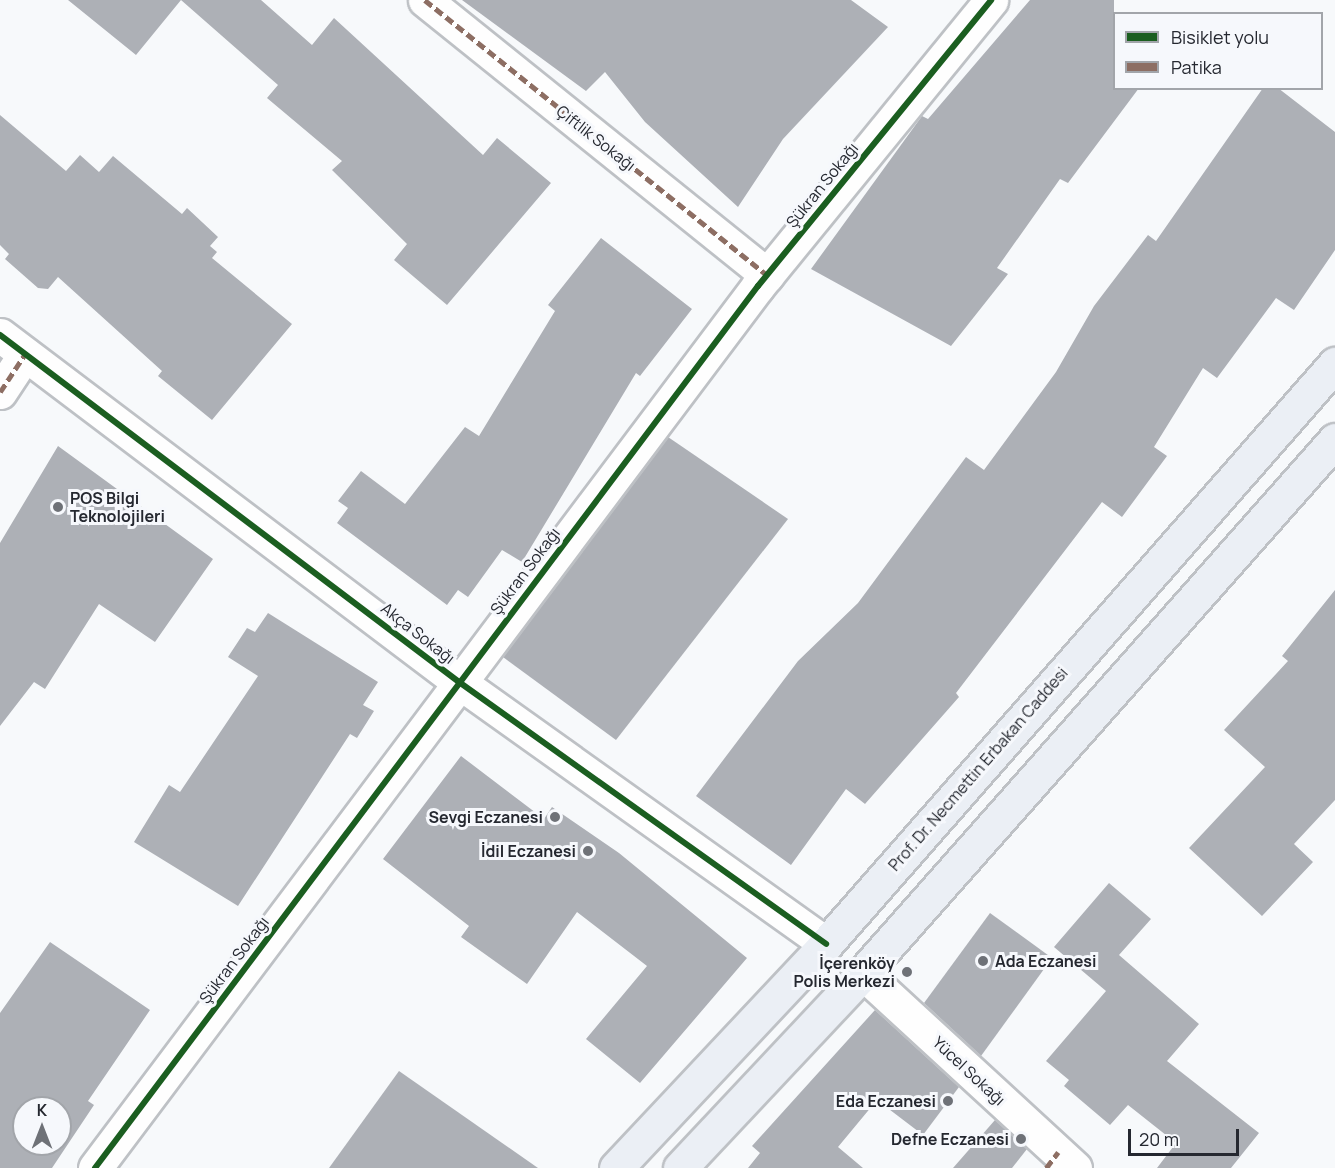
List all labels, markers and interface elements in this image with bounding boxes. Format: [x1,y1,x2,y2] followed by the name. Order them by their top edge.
[1113,12,1323,90] legend
[1171,25,1269,49] text: Bisiklet yolu
[1171,55,1222,79] text: Patika
[553,101,639,175] street label: Çiftlik Sokağı
[782,139,862,231] street label: Şükran Sokağı
[70,488,165,526] place label: POS Bilgi Teknolojileri
[51,500,65,514] marker: POS Bilgi Teknolojileri
[486,524,564,618] street label: Şükran Sokağı
[377,598,459,668] street label: Akça Sokağı
[884,663,1072,875] street label: Prof. Dr. Necmettin Erbakan Caddesi
[429,807,543,827] place label: Sevgi Eczanesi
[548,810,562,824] marker: Sevgi Eczanesi
[481,841,576,861] place label: İdil Eczanesi
[581,844,595,858] marker: İdil Eczanesi
[195,913,273,1007] street label: Şükran Sokağı
[995,951,1097,971] place label: Ada Eczanesi
[793,953,895,991] place label: İçerenköy Polis Merkezi
[976,954,990,968] marker: Ada Eczanesi
[900,965,914,979] marker: İçerenköy Polis Merkezi
[929,1033,1009,1109] street label: Yücel Sokağı
[836,1091,936,1111] place label: Eda Eczanesi
[941,1094,955,1108] marker: Eda Eczanesi
[12,1096,72,1156] north arrow
[37,1099,47,1121] text: K
[1131,1117,1242,1155] scale bar
[1139,1127,1179,1151] text: 20 m
[891,1129,1009,1149] place label: Defne Eczanesi
[1014,1132,1028,1146] marker: Defne Eczanesi

